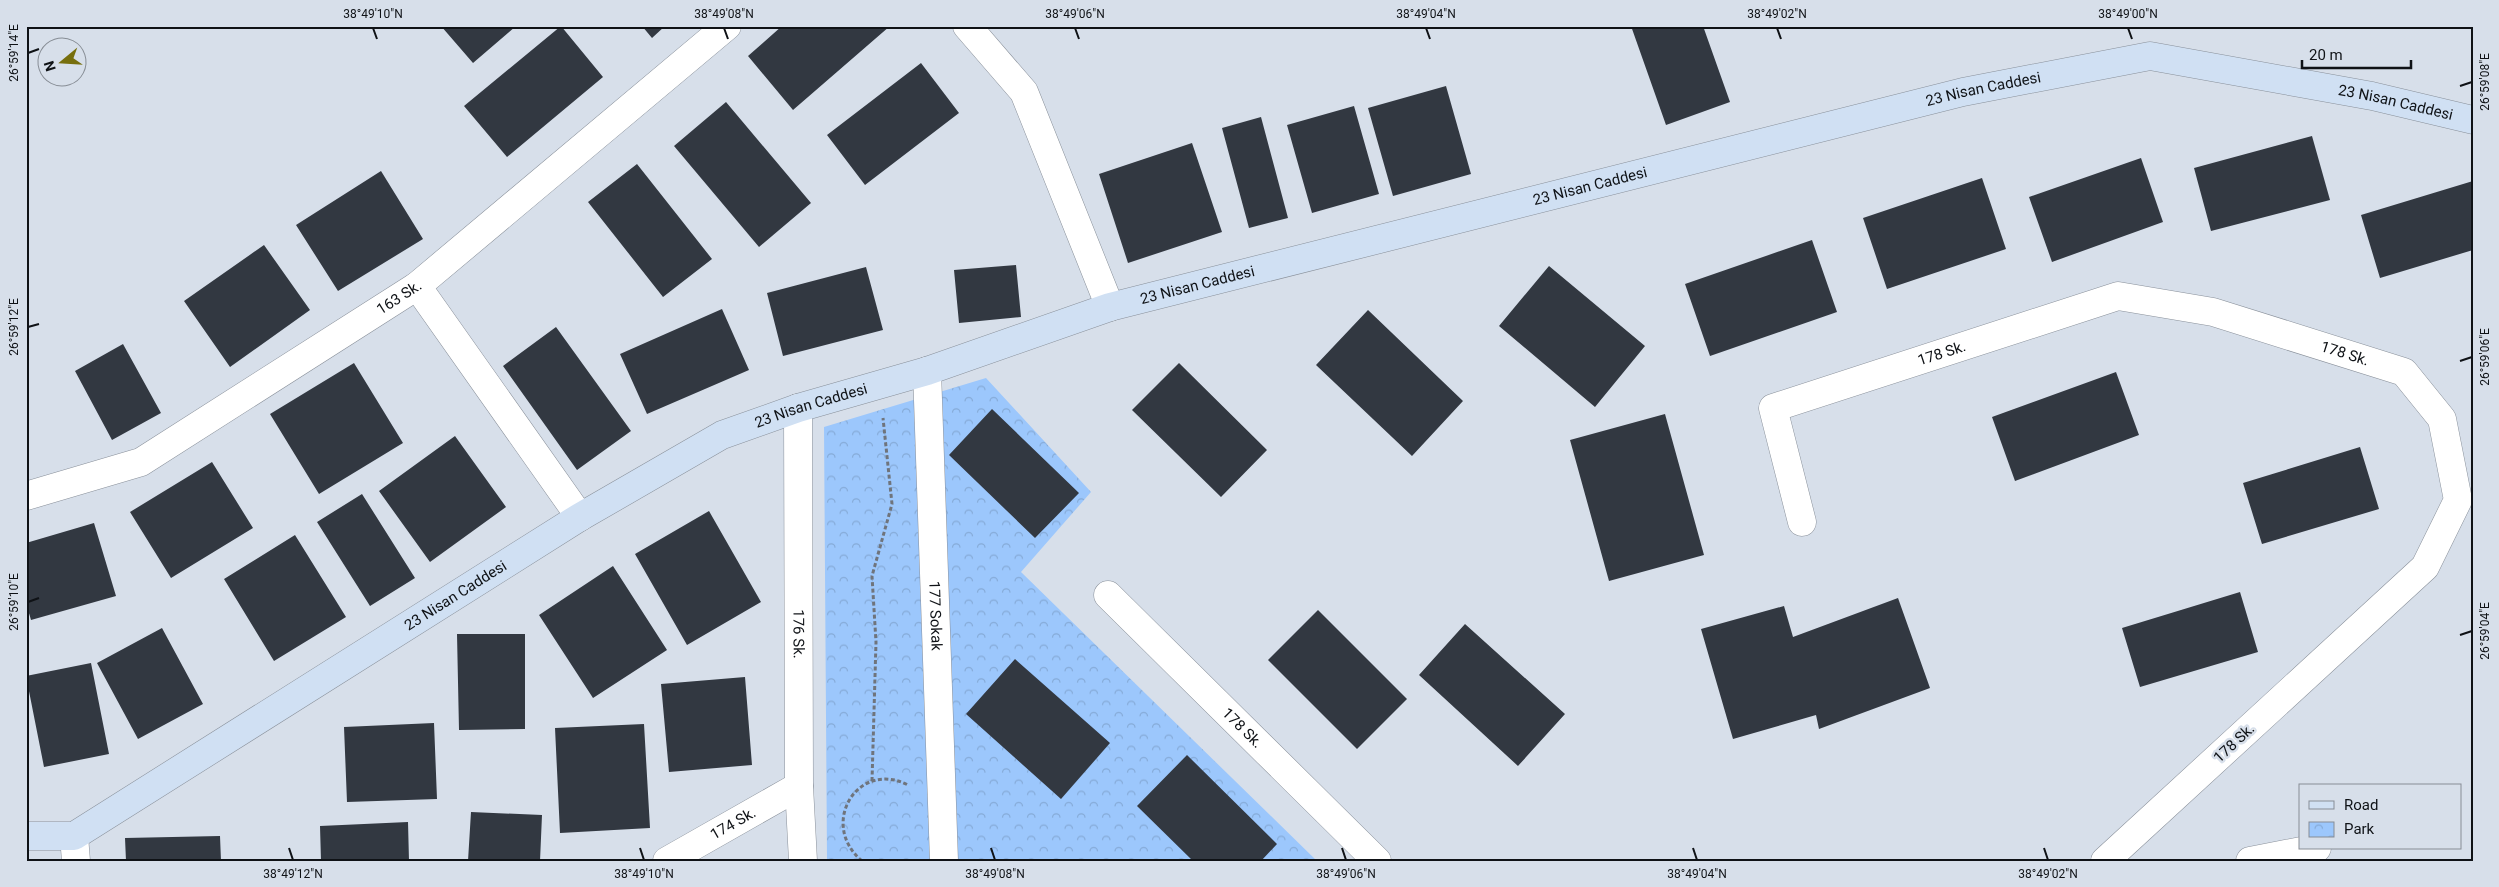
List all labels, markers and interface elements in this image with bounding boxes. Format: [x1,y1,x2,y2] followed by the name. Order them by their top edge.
[343,7,403,21] text: 38°49'10"N
[694,7,754,21] text: 38°49'08"N
[1045,7,1105,21] text: 38°49'06"N
[1396,7,1456,21] text: 38°49'04"N
[1747,7,1807,21] text: 38°49'02"N
[2098,7,2158,21] text: 38°49'00"N
[7,24,21,82] text: 26°59'14"E
[38,38,88,88] north arrow
[2302,38,2410,70] scale bar
[2309,46,2343,64] text: 20 m
[2478,53,2492,111] text: 26°59'08"E
[40,59,59,73] text: N
[1924,68,2042,110] street label: 23 Nisan Caddesi
[2337,81,2455,124] street label: 23 Nisan Caddesi
[1531,163,1649,209] street label: 23 Nisan Caddesi
[1138,262,1256,308] street label: 23 Nisan Caddesi
[373,277,425,318] street label: 163 Sk.
[7,298,21,356] text: 26°59'12"E
[2478,328,2492,386] text: 26°59'06"E
[1915,337,1968,369] street label: 178 Sk.
[2319,337,2371,369] street label: 178 Sk.
[752,380,869,432] street label: 23 Nisan Caddesi
[401,557,510,634] street label: 23 Nisan Caddesi
[7,573,21,631] text: 26°59'10"E
[925,581,946,651] street label: 177 Sokak
[2478,602,2492,660] text: 26°59'04"E
[790,609,808,659] street label: 176 Sk.
[1218,704,1266,752] street label: 178 Sk.
[2210,720,2258,766] street label: 178 Sk.
[2299,784,2462,850] legend
[2344,796,2378,814] text: Road
[707,803,759,844] street label: 174 Sk.
[2344,820,2375,838] text: Park
[263,867,323,881] text: 38°49'12"N
[614,867,674,881] text: 38°49'10"N
[965,867,1025,881] text: 38°49'08"N
[1316,867,1376,881] text: 38°49'06"N
[1667,867,1727,881] text: 38°49'04"N
[2018,867,2078,881] text: 38°49'02"N

